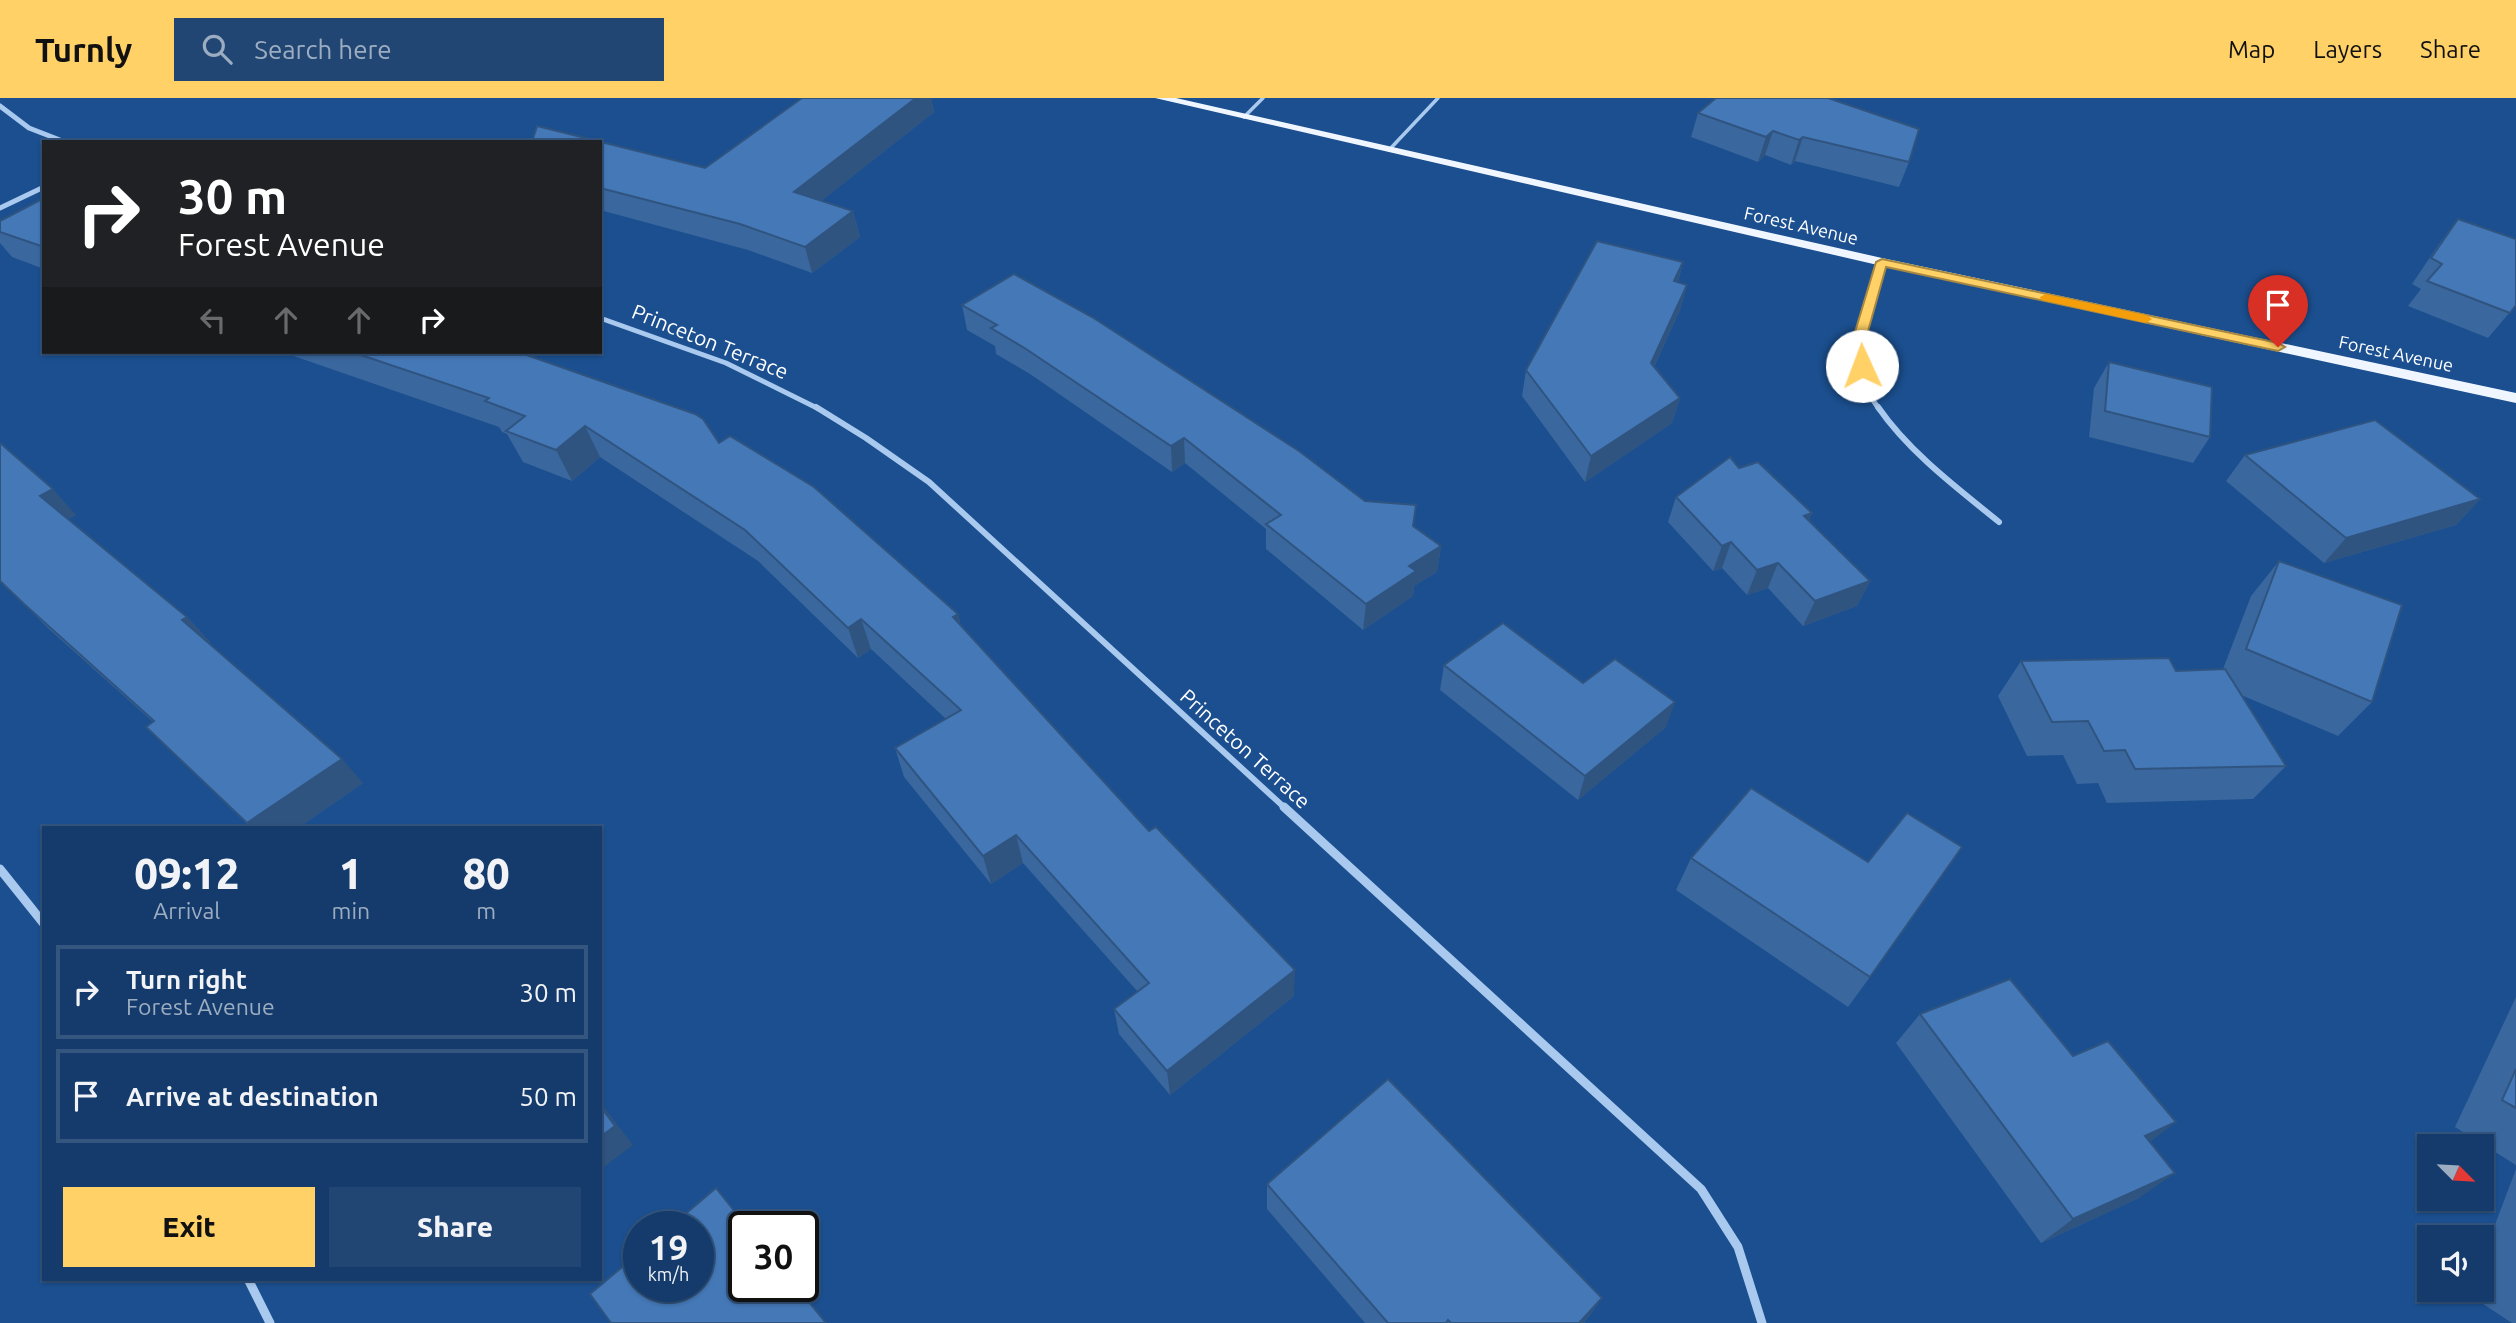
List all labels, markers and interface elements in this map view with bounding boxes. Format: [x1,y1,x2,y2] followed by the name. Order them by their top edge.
[174,18,664,81] search box
[198,30,236,68] icon: search
[35,31,132,68] text: Turnly
[254,35,392,64] text: Search here
[2228,36,2275,63] text: Map
[2313,36,2382,63] text: Layers
[2420,36,2481,63] text: Share
[63,168,154,259] icon: right
[178,168,287,223] text: 30 m
[1742,202,1860,248] street label: Forest Avenue
[178,226,385,262] text: Forest Avenue
[2248,275,2308,347] pin
[2259,286,2297,324] icon: arrive
[629,299,792,383] street label: Princeton Terrace
[194,301,232,339] icon: left
[267,301,305,339] icon: ahead
[340,301,378,339] icon: ahead
[413,301,451,339] icon: right
[1825,329,1899,403] position arrow
[2337,331,2455,375] street label: Forest Avenue
[1176,684,1316,813] street label: Princeton Terrace
[134,850,239,897] text: 09:12
[339,850,363,897] text: 1
[462,850,510,897] text: 80
[153,898,220,923] text: Arrival
[332,898,370,923] text: min
[476,898,496,923] text: m
[126,965,247,994] text: Turn right
[67,973,105,1011] icon: right
[519,978,577,1007] text: 30 m
[126,994,275,1019] text: Forest Avenue
[67,1077,105,1115] icon: arrive
[126,1082,379,1111] text: Arrive at destination
[519,1082,577,1111] text: 50 m
[2417,1134,2494,1211] north arrow
[2417,1134,2494,1302] map controls
[63,1187,315,1267] button: Exit
[329,1187,581,1267] button: Share
[728,1211,819,1302] speed limit sign: 30
[2417,1225,2494,1302] button: sound
[649,1227,688,1267] text: 19
[648,1264,689,1284] text: km/h

